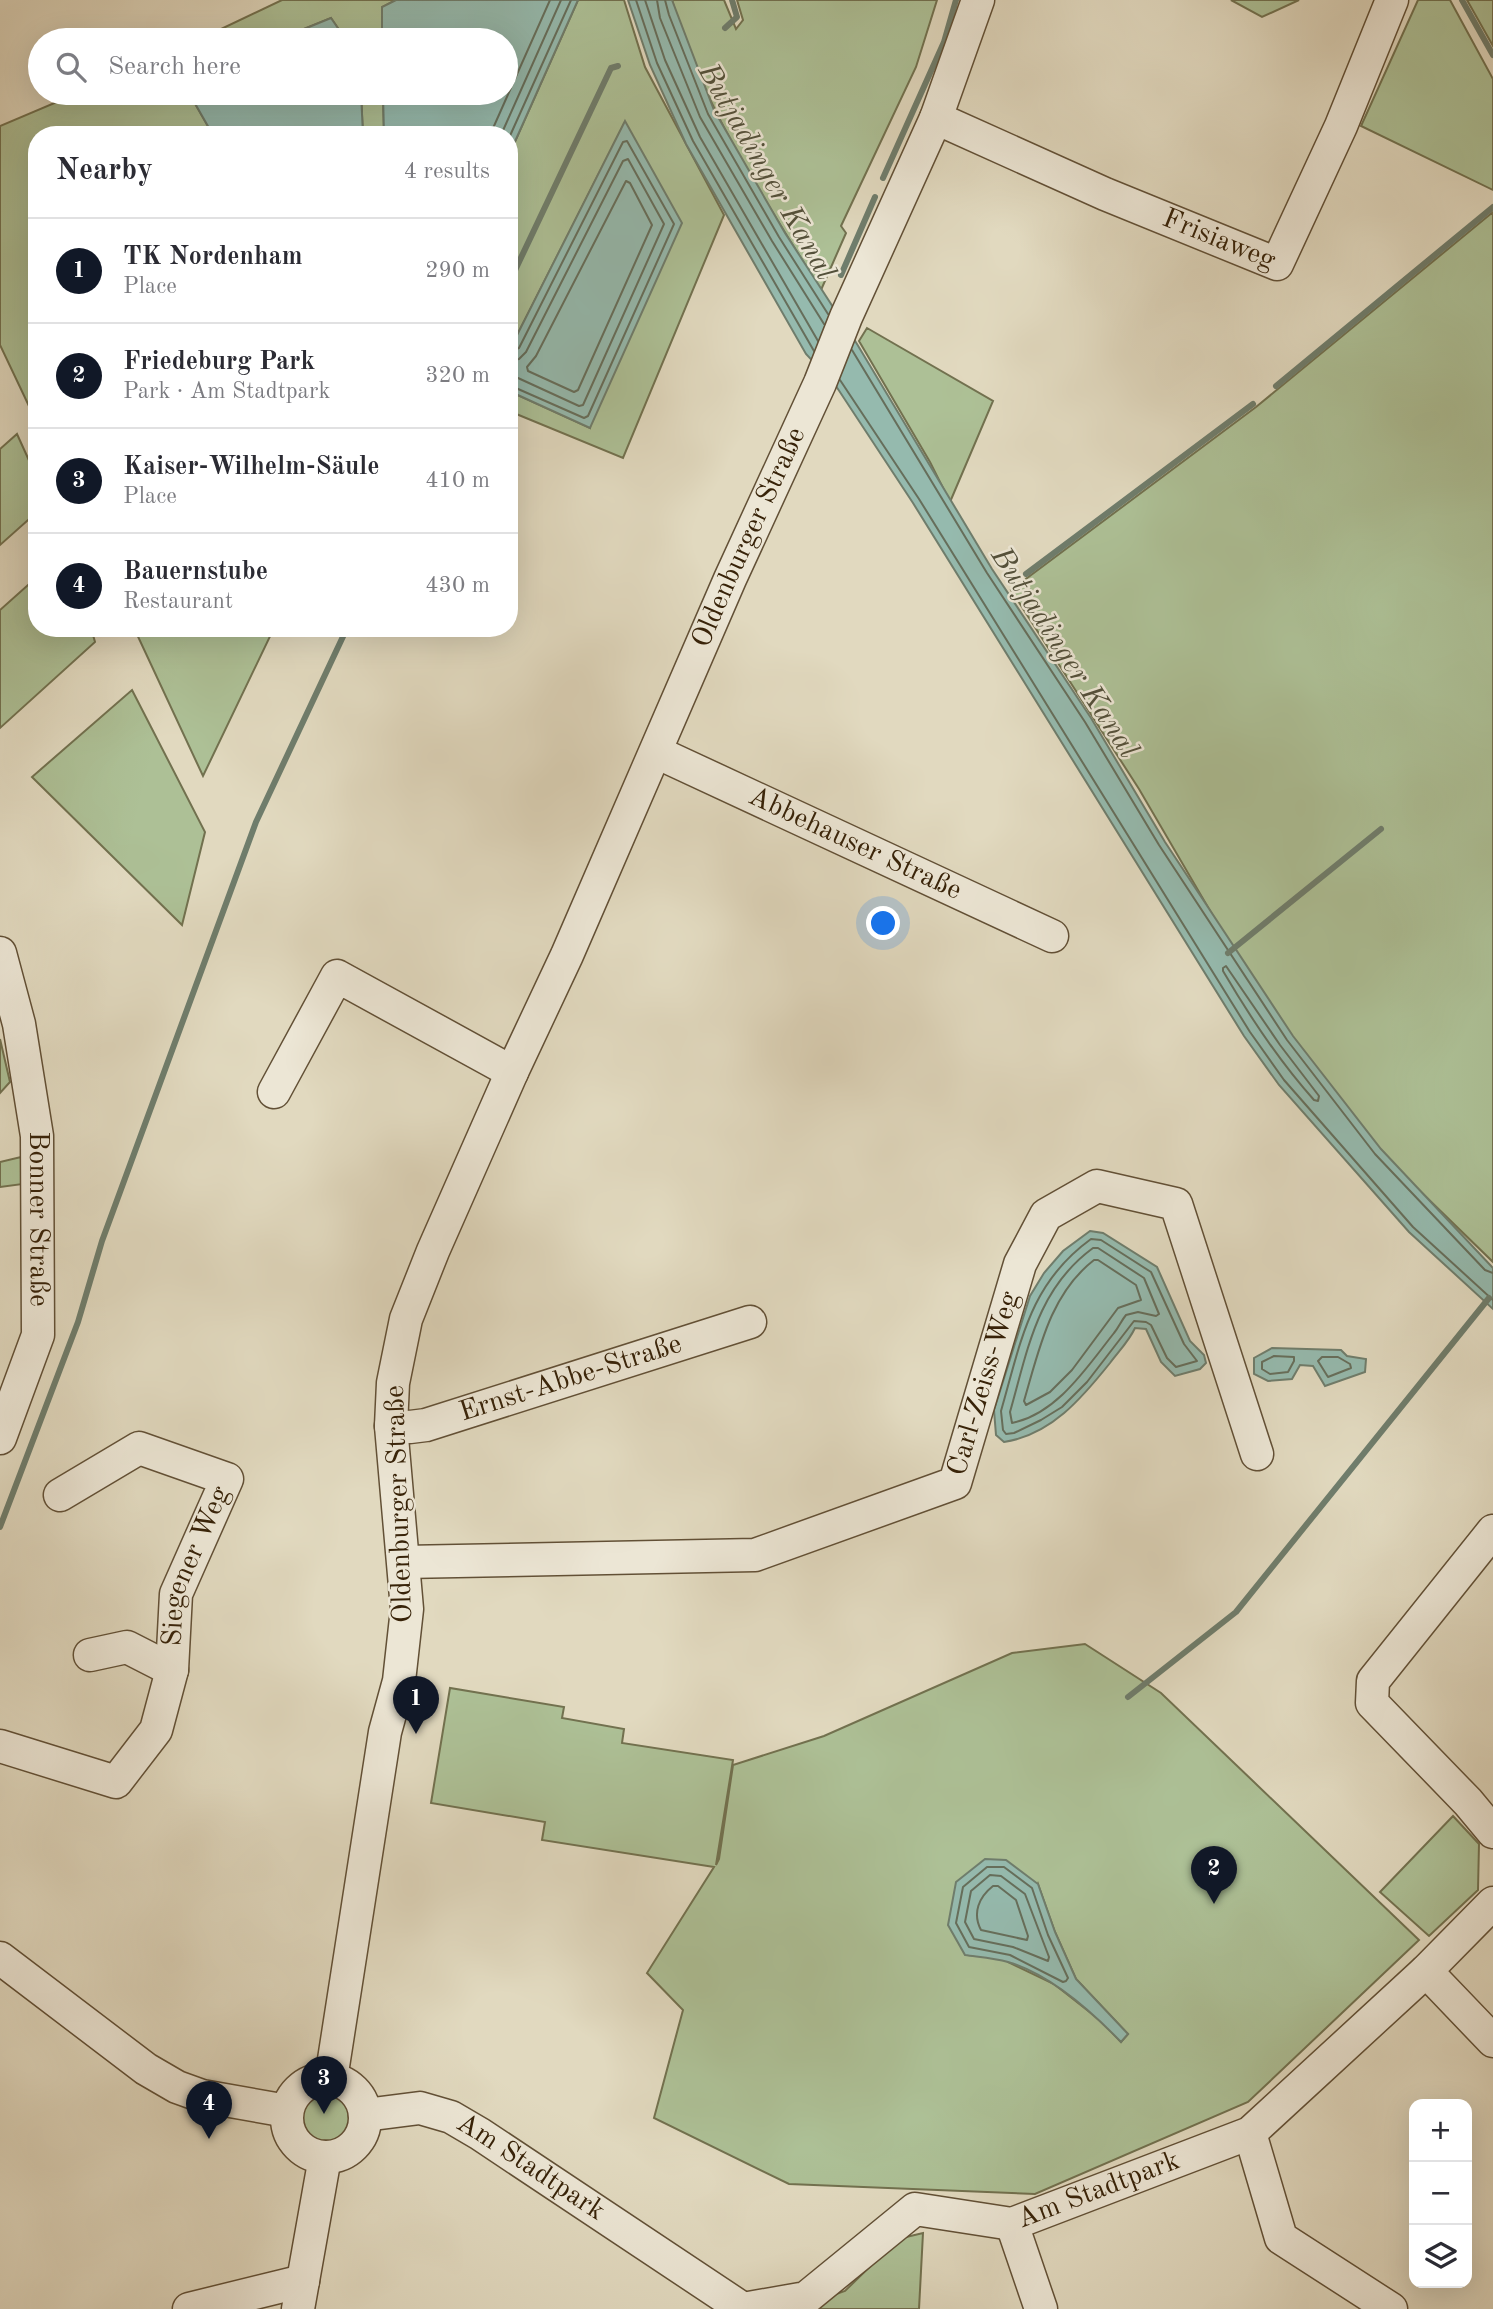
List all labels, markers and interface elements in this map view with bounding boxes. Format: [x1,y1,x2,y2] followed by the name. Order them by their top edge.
[28,28,518,105] search box
[52,48,90,86] icon: search
[108,54,241,80] text: Search here
[691,57,840,286] water label: Butjadinger Kanal
[56,156,153,186] text: Nearby
[404,160,490,183] text: 4 results
[1158,205,1279,276] street label: Frisiaweg
[123,244,302,270] text: TK Nordenham
[72,259,86,282] text: 1
[425,259,490,282] text: 290 m
[123,275,177,298] text: Place
[123,349,315,375] text: Friedeburg Park
[72,364,86,387] text: 2
[425,364,490,387] text: 320 m
[123,380,330,403] text: Park · Am Stadtpark
[688,424,811,652] street label: Oldenburger Straße
[123,454,379,480] text: Kaiser-Wilhelm-Säule
[72,469,86,492] text: 3
[425,469,490,492] text: 410 m
[123,485,177,508] text: Place
[984,541,1143,764] water label: Butjadinger Kanal
[123,559,268,585] text: Bauernstube
[72,574,86,597] text: 4
[425,574,490,597] text: 430 m
[123,590,233,613] text: Restaurant
[744,783,965,906] street label: Abbehauser Straße
[866,906,900,940] your location
[23,1131,52,1307] street label: Bonner Straße
[944,1289,1025,1479] street label: Carl-Zeiss-Weg
[456,1331,685,1427] street label: Ernst-Abbe-Straße
[382,1385,418,1623] street label: Oldenburger Straße
[159,1482,236,1647] street label: Siegener Weg
[393,1676,439,1734] pin: 1
[1191,1846,1237,1904] pin: 2
[301,2056,347,2114] pin: 3
[186,2081,232,2139] pin: 4
[1409,2099,1472,2288] map controls
[1409,2099,1472,2162] button: +
[451,2109,610,2227] street label: Am Stadtpark
[1014,2147,1184,2234] street label: Am Stadtpark
[1409,2162,1472,2225] button: −
[1409,2225,1472,2288] button: layers

